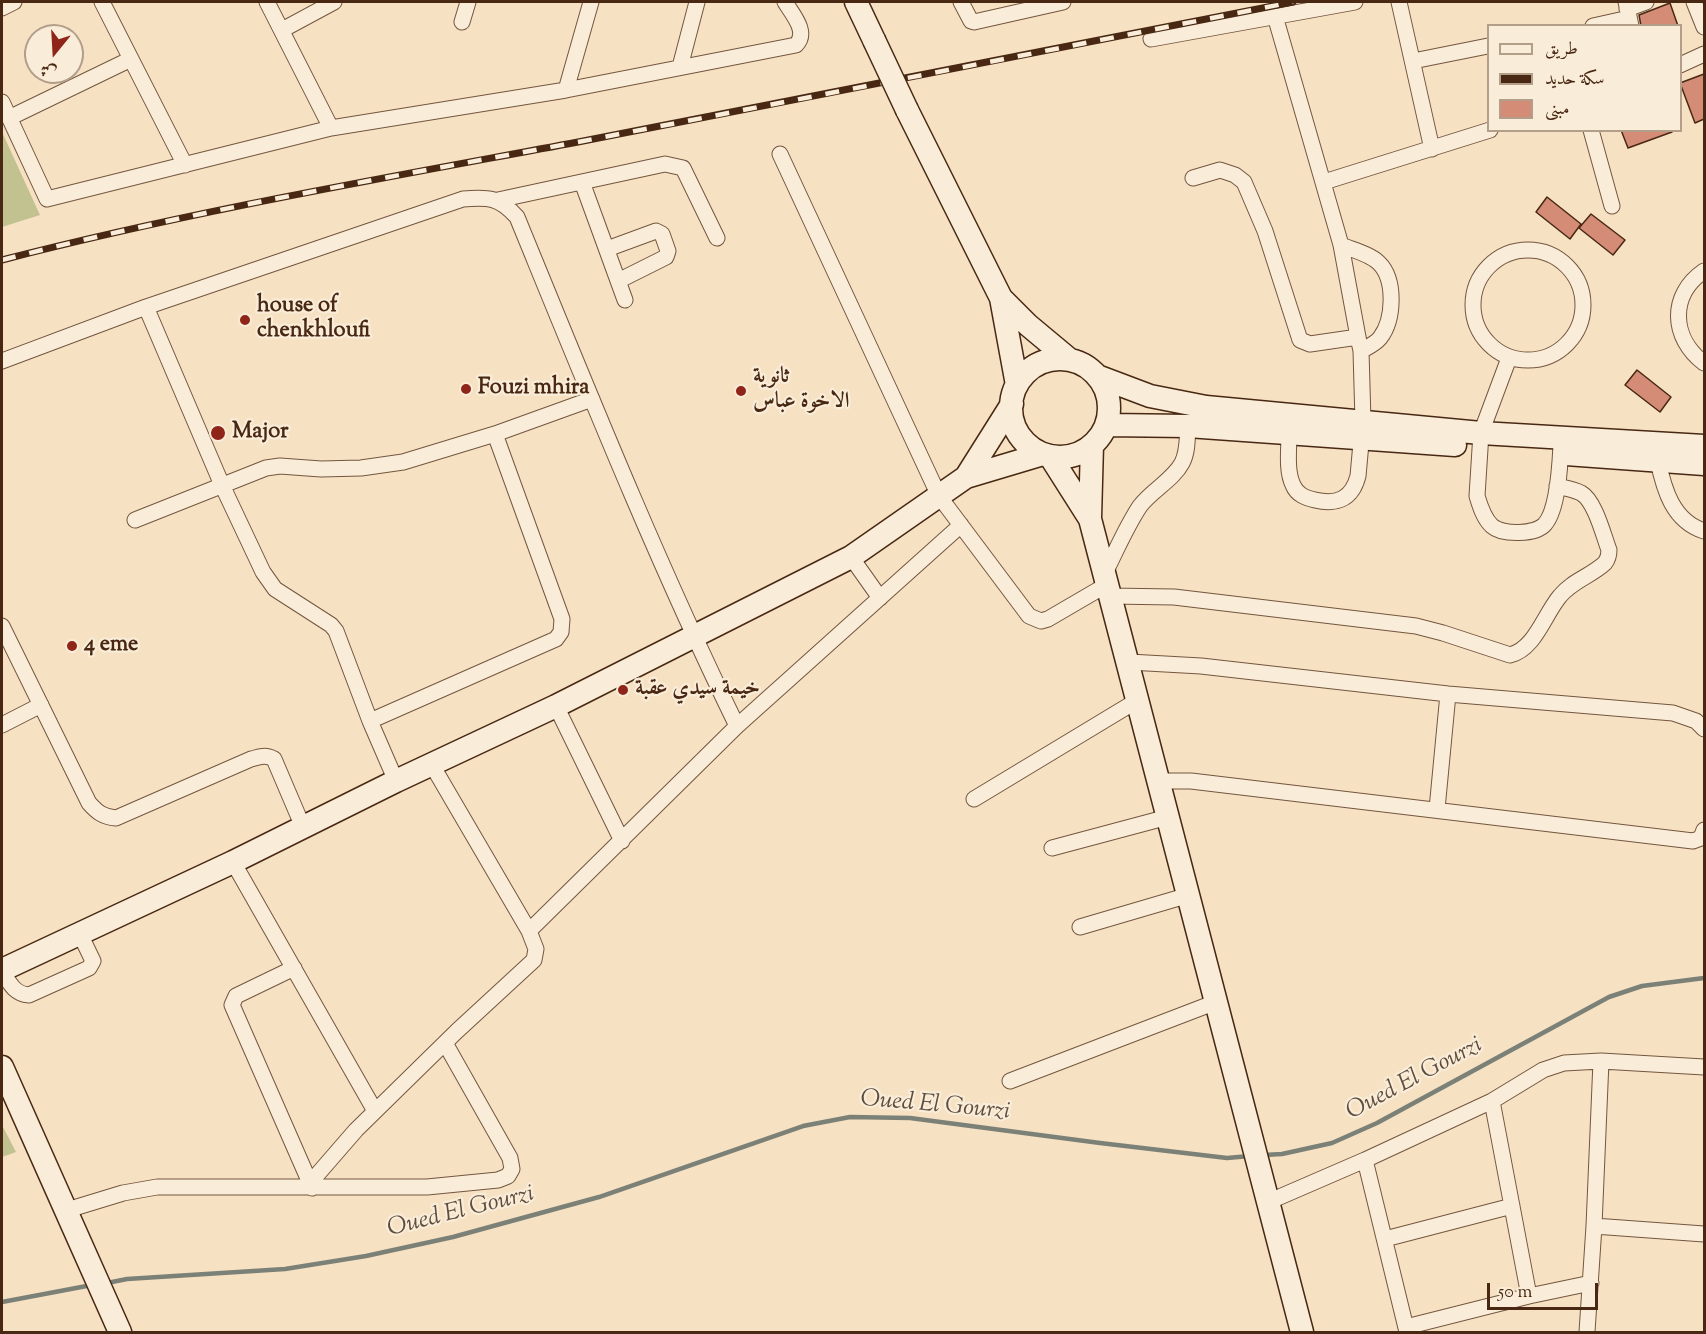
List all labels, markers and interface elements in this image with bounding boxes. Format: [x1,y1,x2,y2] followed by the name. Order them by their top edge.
[24,24,84,84] north arrow
[1487,24,1682,132] legend
[1545,37,1578,63] text: طريق
[38,56,60,83] text: ش
[1545,67,1605,93] text: سكة حديد
[1545,97,1570,123] text: مبنى
[257,294,370,346] place label: house of chenkhloufi
[238,313,252,327] marker: house of chenkhloufi
[753,365,849,416] place label: ثانوية الاخوة عباس
[478,376,589,402] place label: Fouzi mhira
[459,382,473,396] marker: Fouzi mhira
[734,384,748,398] marker: ثانوية الاخوة عباس
[232,420,289,446] place label: Major
[209,424,227,442] marker: Major
[84,633,138,659] place label: 4 eme
[65,639,79,653] marker: 4 eme
[635,677,760,703] place label: خيمة سيدي عقبة
[616,683,630,697] marker: خيمة سيدي عقبة
[1342,1032,1488,1128] water label: Oued El Gourzi
[859,1086,1011,1128] water label: Oued El Gourzi
[385,1181,537,1245] water label: Oued El Gourzi
[1490,1271,1601,1309] scale bar
[1498,1280,1532,1306] text: 50 m

